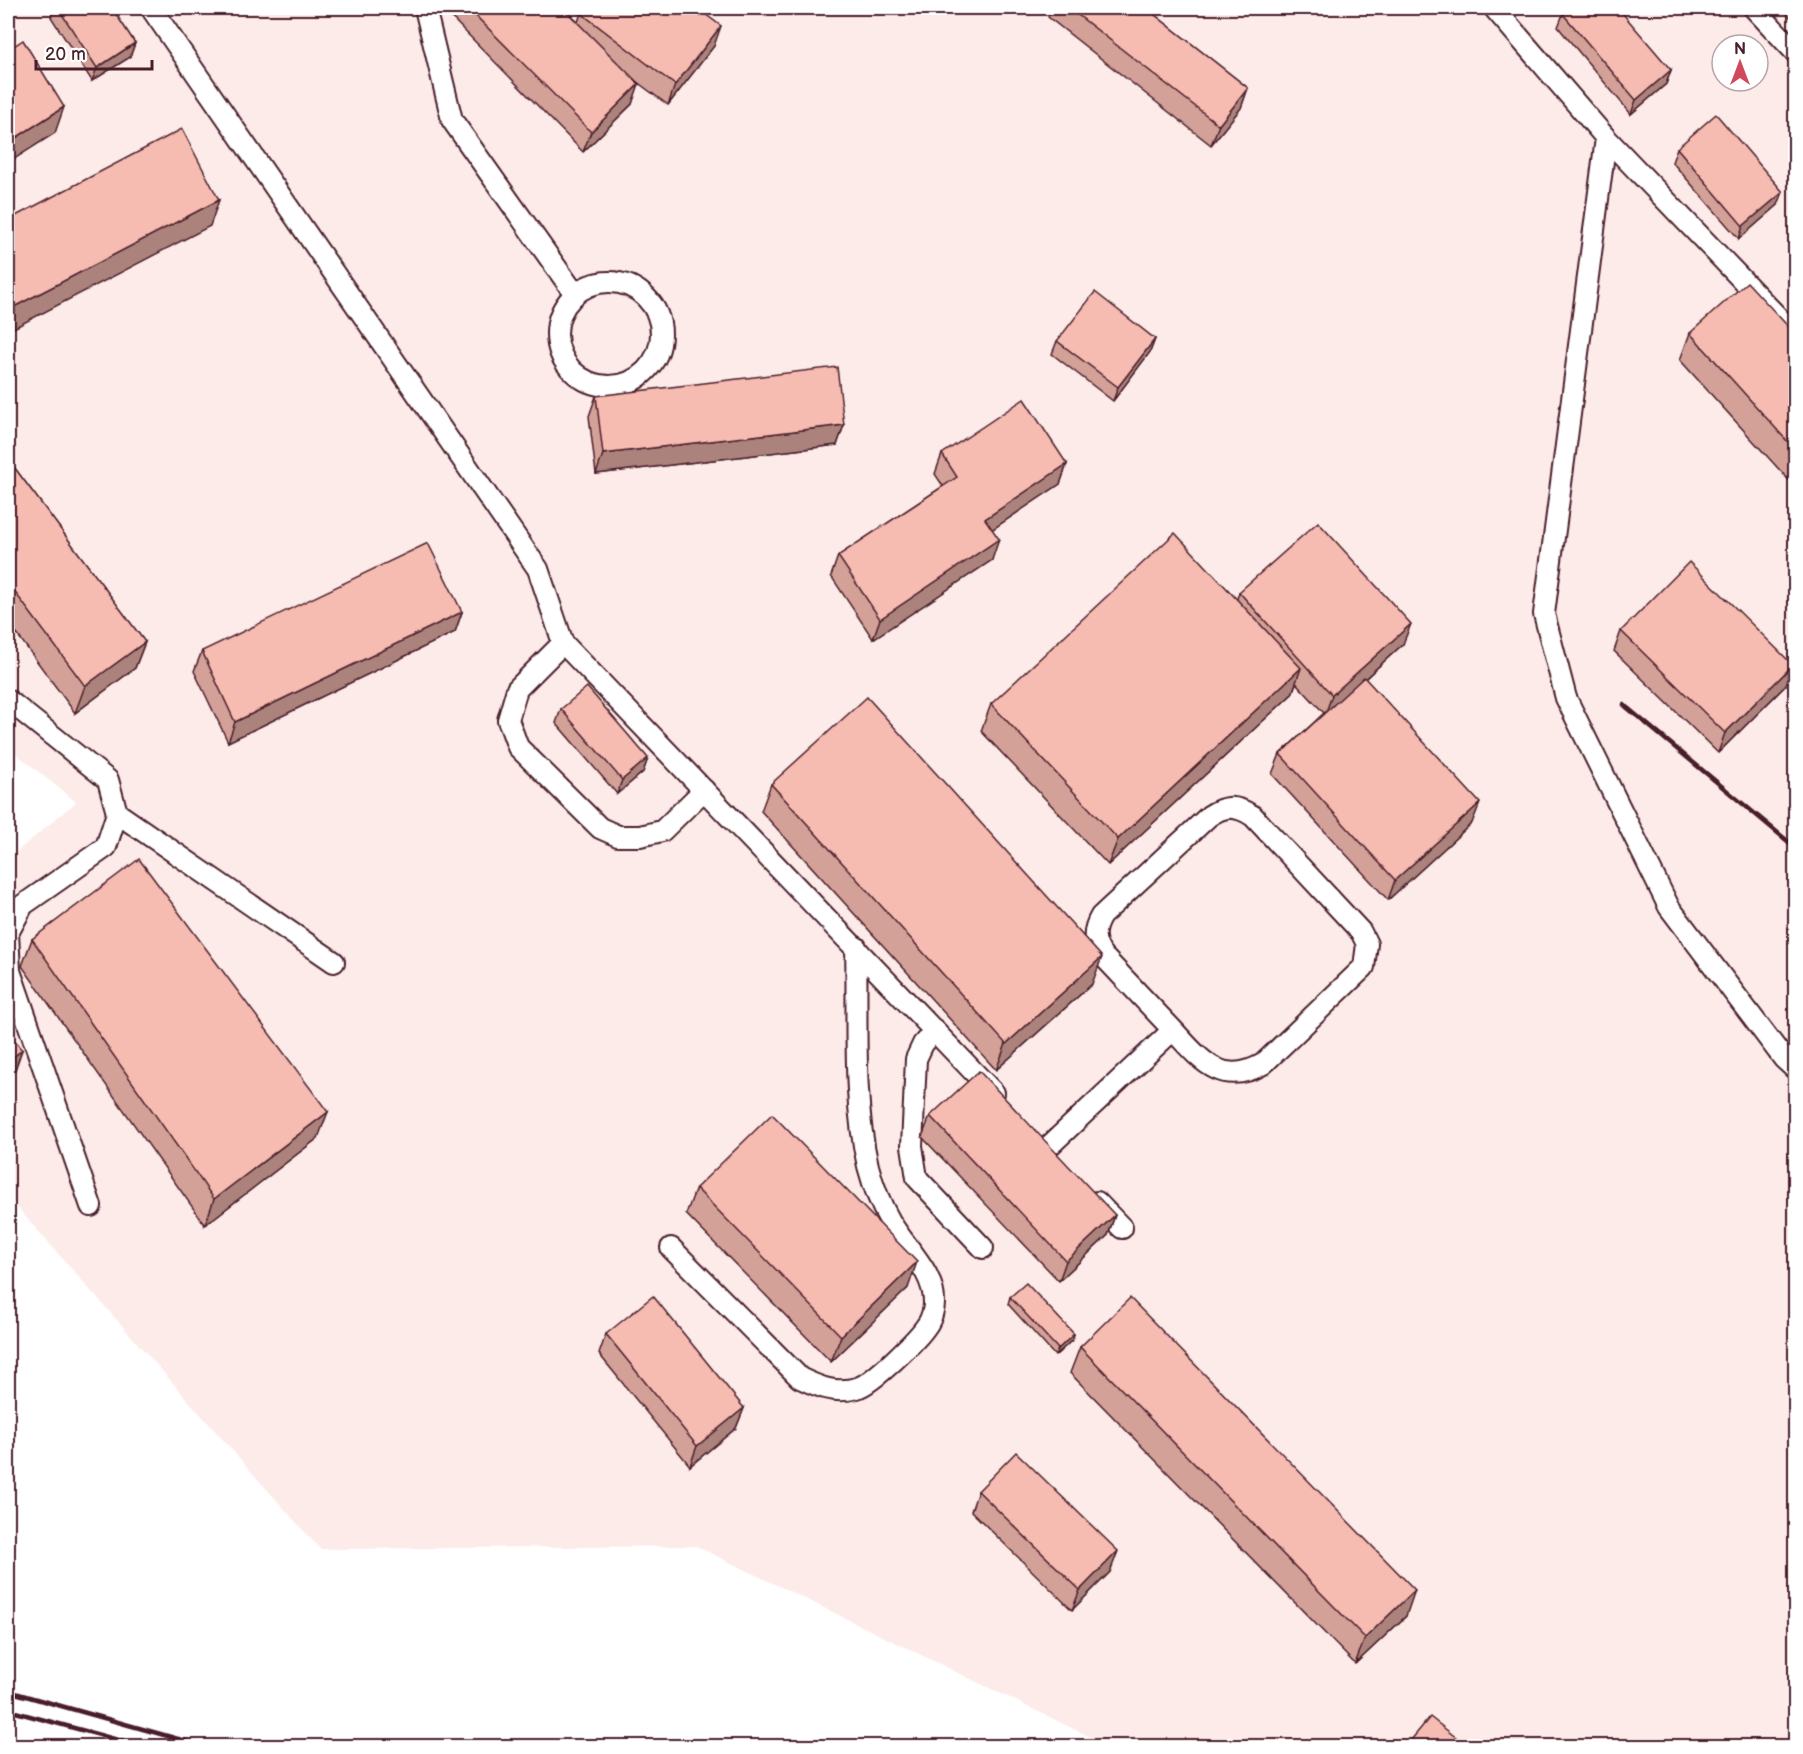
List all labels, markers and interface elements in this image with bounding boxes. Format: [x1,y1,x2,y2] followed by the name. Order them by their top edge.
[36,33,152,71] scale bar
[1710,33,1770,93] north arrow
[1734,40,1746,59] text: N
[45,44,86,65] text: 20 m

